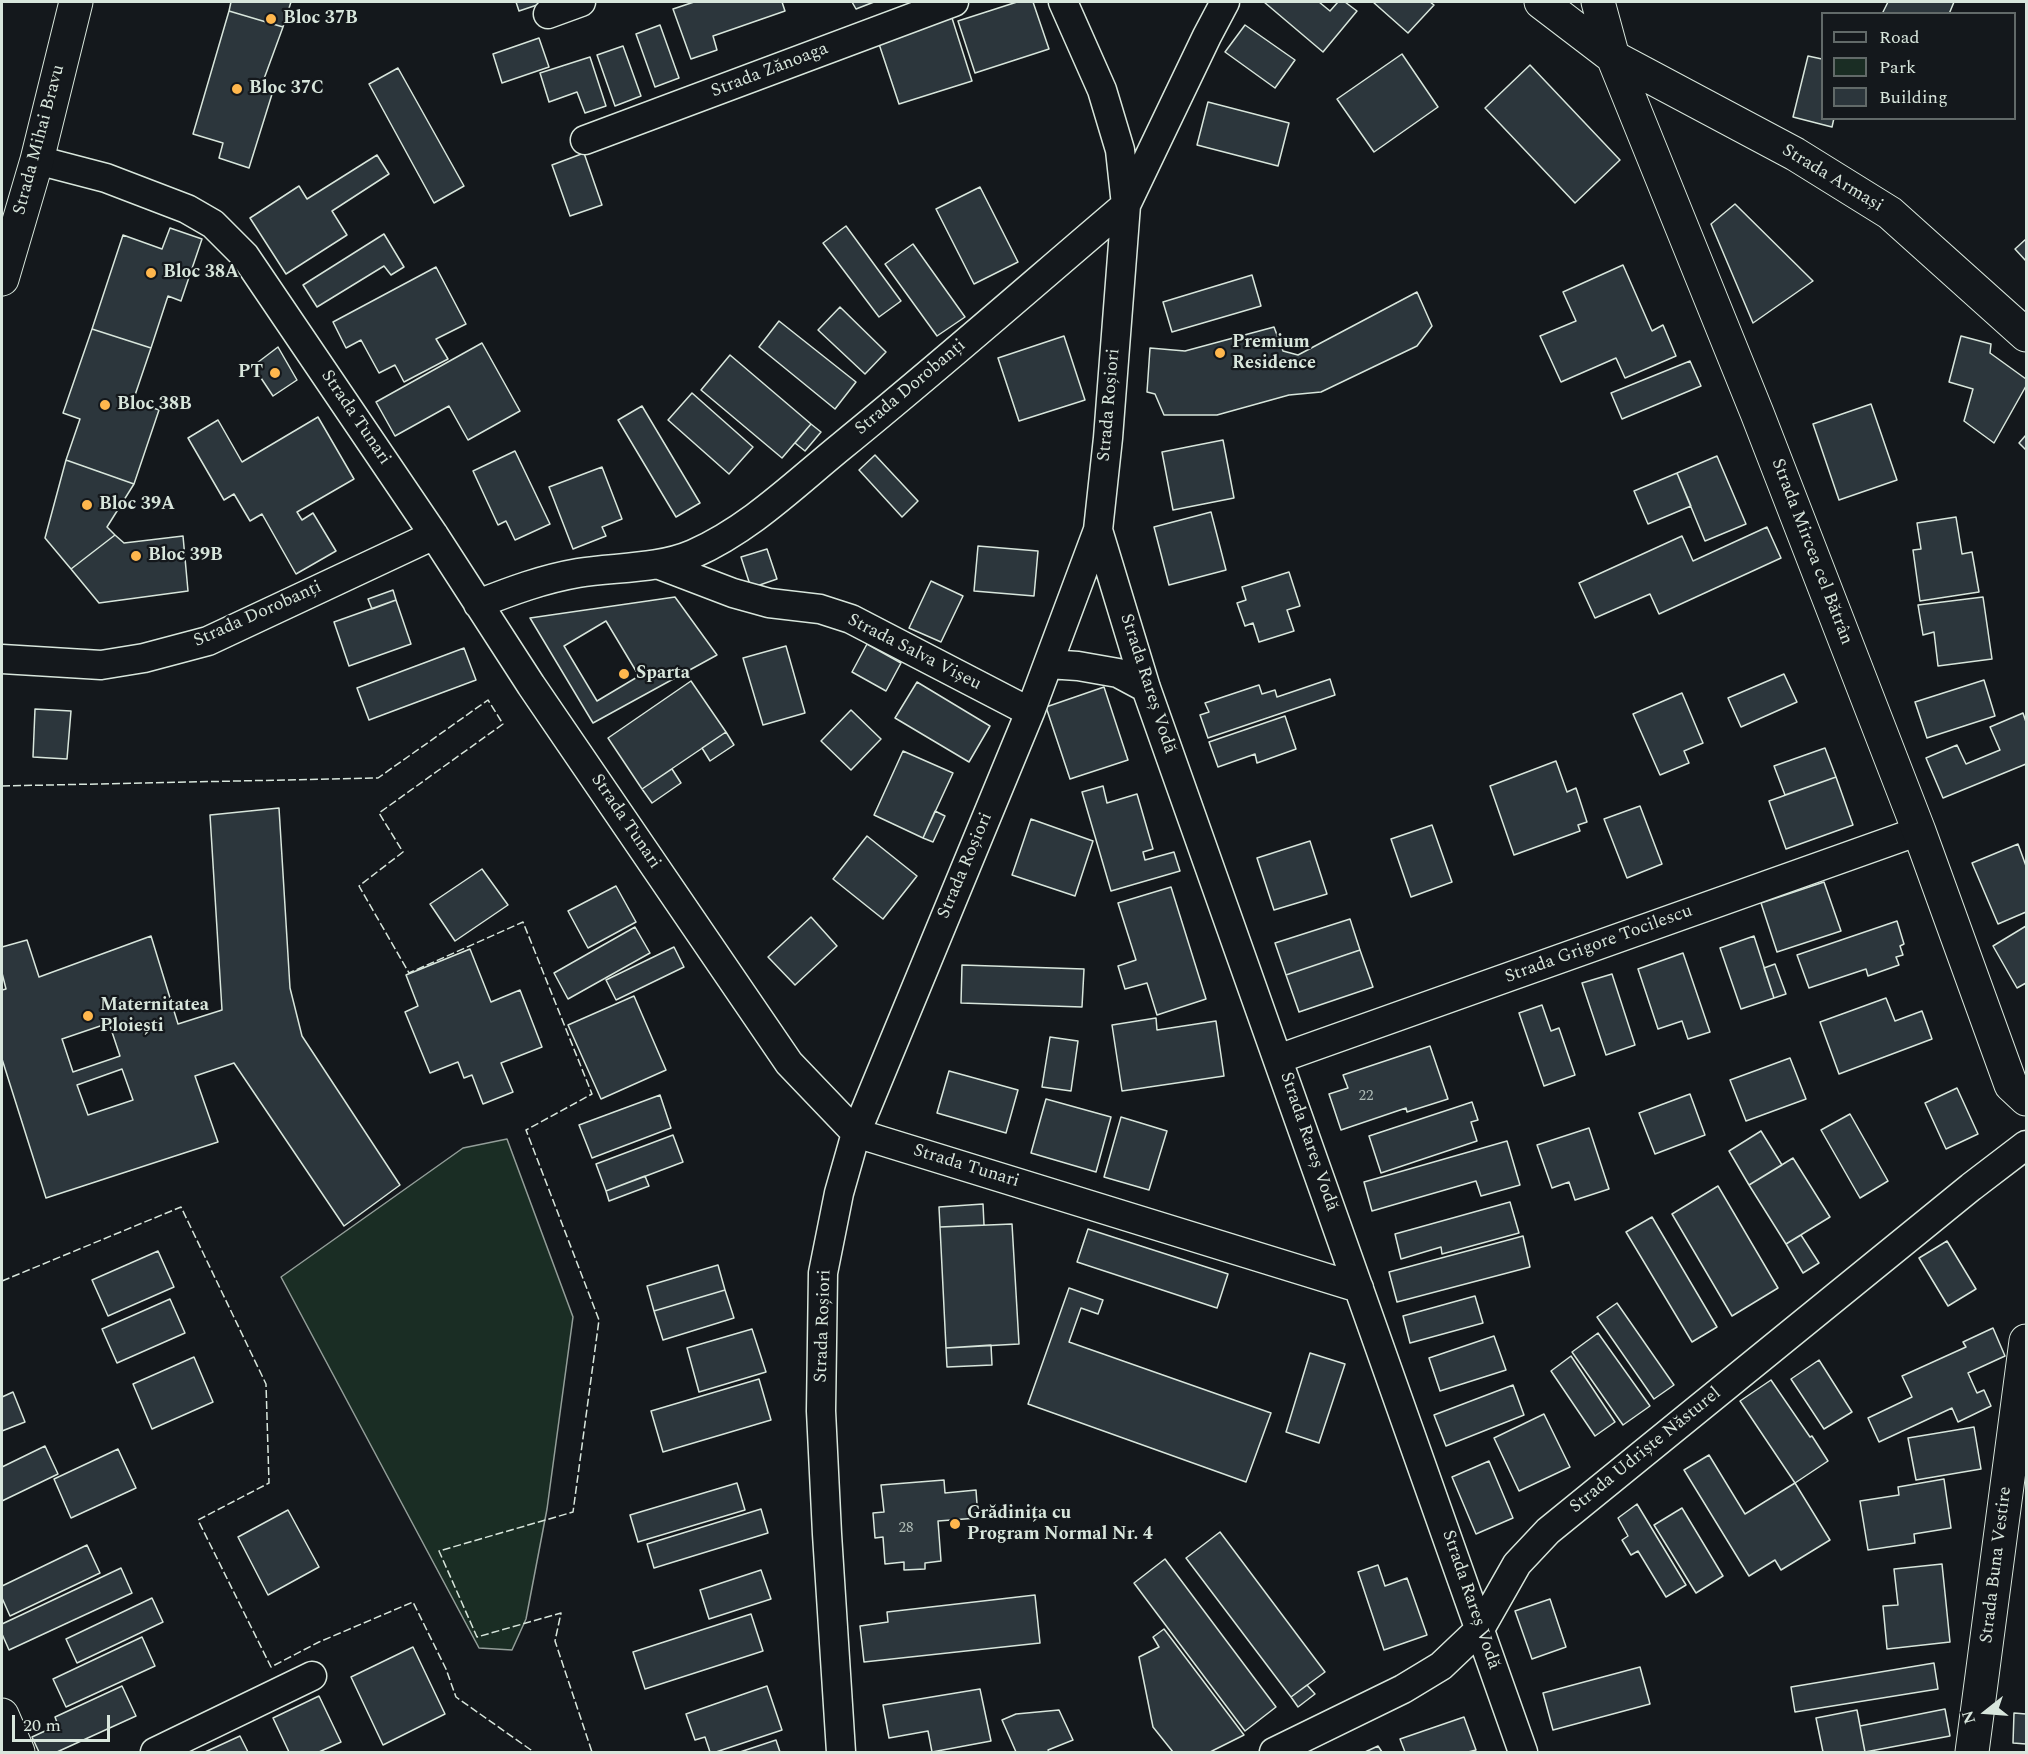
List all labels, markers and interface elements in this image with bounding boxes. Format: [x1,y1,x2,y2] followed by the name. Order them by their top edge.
[283,8,358,30] place label: Bloc 37B
[264,12,278,26] marker: Bloc 37B
[1821,12,2016,120] legend
[1879,24,1920,51] text: Road
[708,39,832,103] street label: Strada Zănoaga
[1879,54,1916,81] text: Park
[10,62,70,218] street label: Strada Mihai Bravu
[249,78,324,100] place label: Bloc 37C
[230,82,244,96] marker: Bloc 37C
[1879,84,1948,111] text: Building
[1778,140,1886,218] street label: Strada Armași
[163,262,239,284] place label: Bloc 38A
[144,266,158,280] marker: Bloc 38A
[1232,332,1316,374] place label: Premium Residence
[851,335,971,441] street label: Strada Dorobanți
[1213,346,1227,360] marker: Premium Residence
[1094,348,1126,462] street label: Strada Roșiori
[238,362,263,384] place label: PT
[268,366,282,380] marker: PT
[315,366,395,470] street label: Strada Tunari
[117,394,192,416] place label: Bloc 38B
[98,398,112,412] marker: Bloc 38B
[1766,456,1856,648] street label: Strada Mircea cel Bătrân
[99,494,175,516] place label: Bloc 39A
[80,498,94,512] marker: Bloc 39A
[148,545,223,567] place label: Bloc 39B
[129,549,143,563] marker: Bloc 39B
[191,577,325,653] street label: Strada Dorobanți
[844,610,984,696] street label: Strada Salva Vișeu
[1114,611,1180,757] street label: Strada Rareș Vodă
[636,663,690,685] place label: Sparta
[617,667,631,681] marker: Sparta
[585,770,665,874] street label: Strada Tunari
[934,810,998,922] street label: Strada Roșiori
[1502,901,1696,989] street label: Strada Grigore Tocilescu
[100,995,209,1038] place label: Maternitatea Ploiești
[81,1009,95,1023] marker: Maternitatea Ploiești
[1274,1070,1342,1214] street label: Strada Rareș Vodă
[1359,1088,1373,1106] house number: 22
[910,1141,1022,1193] street label: Strada Tunari
[811,1269,837,1383] street label: Strada Roșiori
[1566,1383,1726,1519] street label: Strada Udriște Năsturel
[1977,1485,2017,1645] street label: Strada Buna Vestire
[967,1503,1153,1546] place label: Grădinița cu Program Normal Nr. 4
[948,1517,962,1531] marker: Grădinița cu Program Normal Nr. 4
[899,1520,913,1538] house number: 28
[1436,1528,1504,1672] street label: Strada Rareș Vodă
[1956,1682,2016,1742] north arrow
[15,1703,112,1741] scale bar
[1955,1708,1982,1727] text: N
[23,1712,61,1739] text: 20 m

